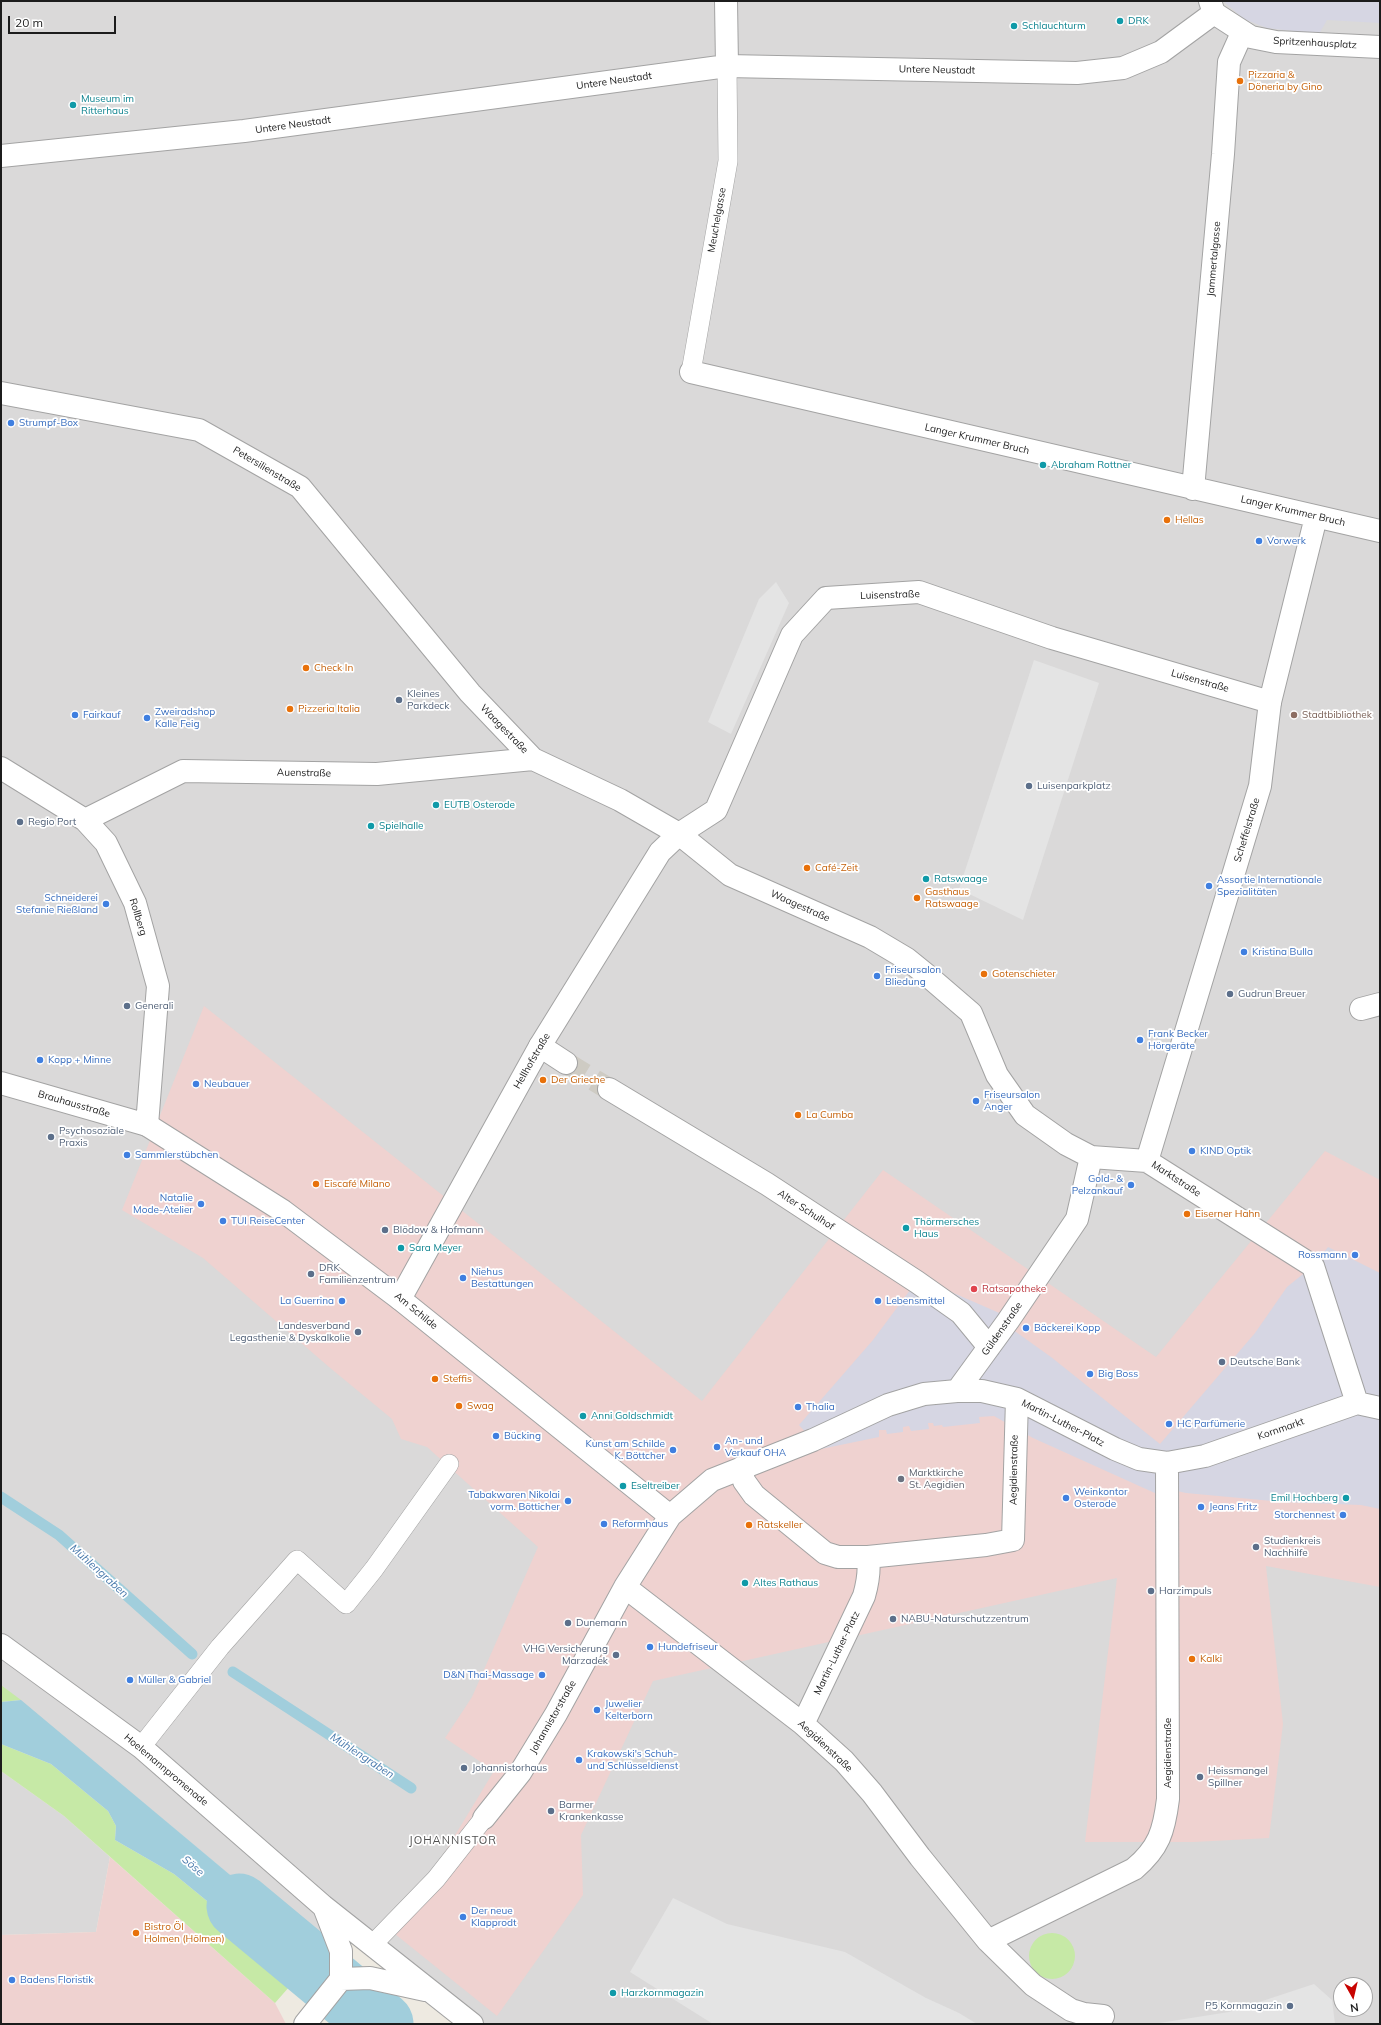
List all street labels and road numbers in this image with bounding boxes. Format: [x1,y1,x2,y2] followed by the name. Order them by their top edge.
[1273,35,1357,51] street label: Spritzenhausplatz
[899,63,975,77] street label: Untere Neustadt
[575,70,653,92] street label: Untere Neustadt
[254,114,332,136] street label: Untere Neustadt
[705,187,729,253] street label: Meuchelgasse
[1205,221,1223,297] street label: Jammertalgasse
[924,421,1030,457] street label: Langer Krummer Bruch
[231,444,303,494] street label: Petersilienstraße
[1240,493,1346,529] street label: Langer Krummer Bruch
[860,588,920,602] street label: Luisenstraße
[1170,667,1230,695] street label: Luisenstraße
[478,702,530,756] street label: Waagestraße
[277,767,331,779] street label: Auenstraße
[1232,796,1262,864] street label: Scheffelstraße
[768,888,832,924] street label: Waagestraße
[127,897,149,937] street label: Rollberg
[511,1031,553,1091] street label: Hellhofstraße
[37,1088,111,1120] street label: Brauhausstraße
[1149,1159,1203,1199] street label: Marktstraße
[775,1187,837,1233] street label: Alter Schulhof
[392,1290,440,1332] street label: Am Schilde
[979,1300,1025,1358] street label: Güldenstraße
[1019,1397,1107,1449] street label: Martin-Luther-Platz
[1256,1415,1306,1443] street label: Kornmarkt
[1007,1435,1021,1505] street label: Aegidienstraße
[812,1609,862,1697] street label: Martin-Luther-Platz
[527,1678,579,1756] street label: Johannistorstraße
[795,1718,855,1774] street label: Aegidienstraße
[1162,1718,1174,1788] street label: Aegidienstraße
[122,1731,210,1809] street label: Hoelemannpromenade

